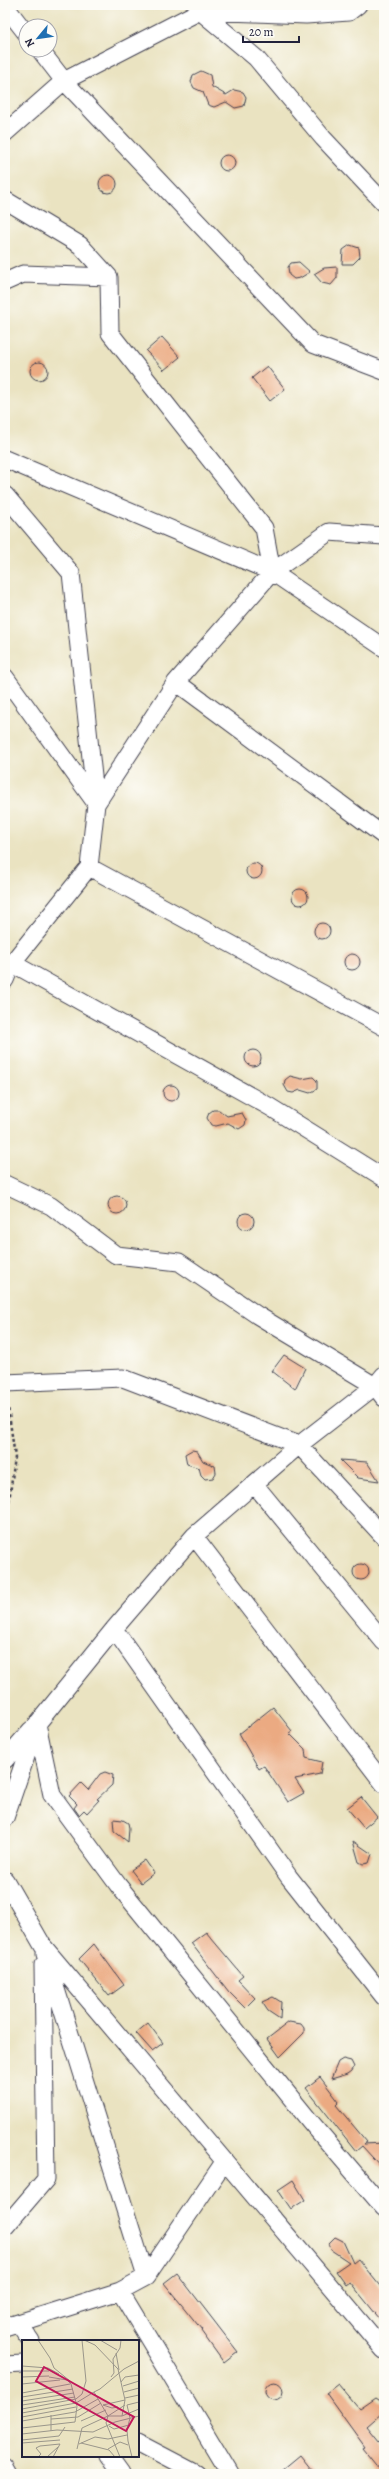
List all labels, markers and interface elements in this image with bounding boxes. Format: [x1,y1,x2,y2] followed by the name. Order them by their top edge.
[18,18,58,58] north arrow
[243,18,299,44] scale bar
[249,24,273,40] text: 20 m
[21,35,38,50] text: N
[22,2340,139,2457] inset map

